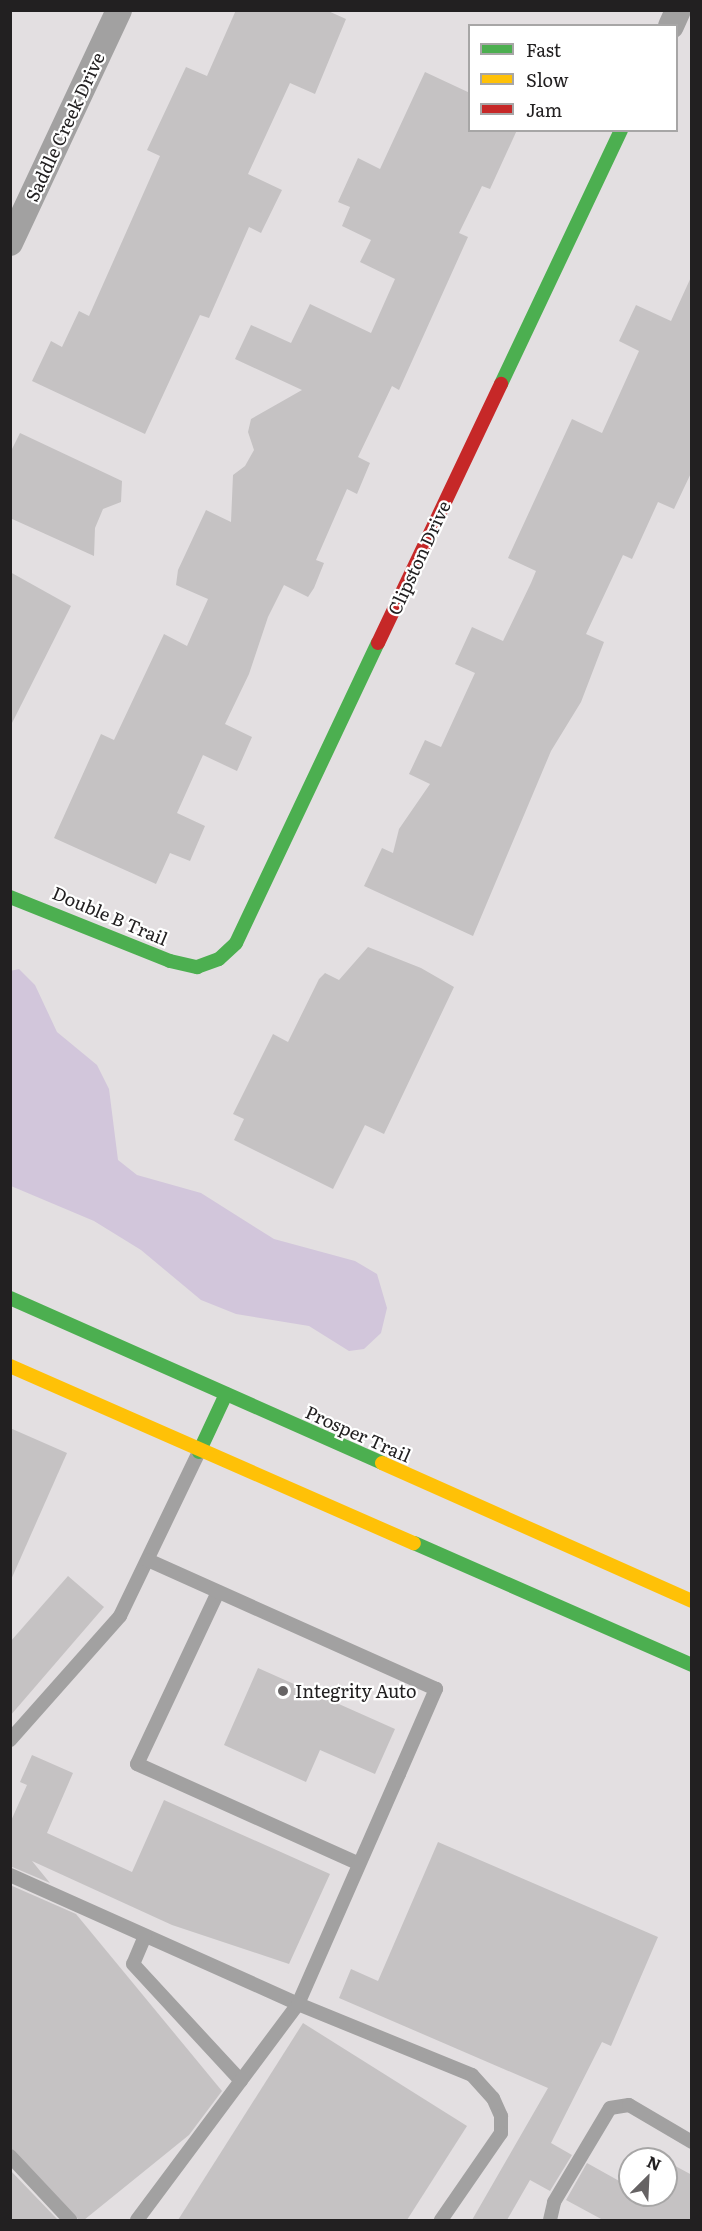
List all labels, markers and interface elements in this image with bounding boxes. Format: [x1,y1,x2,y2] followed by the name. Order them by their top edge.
[468,24,678,132] legend
[526,36,561,63] text: Fast
[21,49,109,205] street label: Saddle Creek Drive
[526,66,568,93] text: Slow
[526,96,562,123] text: Jam
[383,497,455,619] street label: Clipston Drive
[49,882,171,950] street label: Double B Trail
[302,1401,414,1467] street label: Prosper Trail
[295,1680,417,1702] place label: Integrity Auto
[276,1684,290,1698] marker: Integrity Auto
[618,2147,678,2207] north arrow
[643,2149,666,2176] text: N

